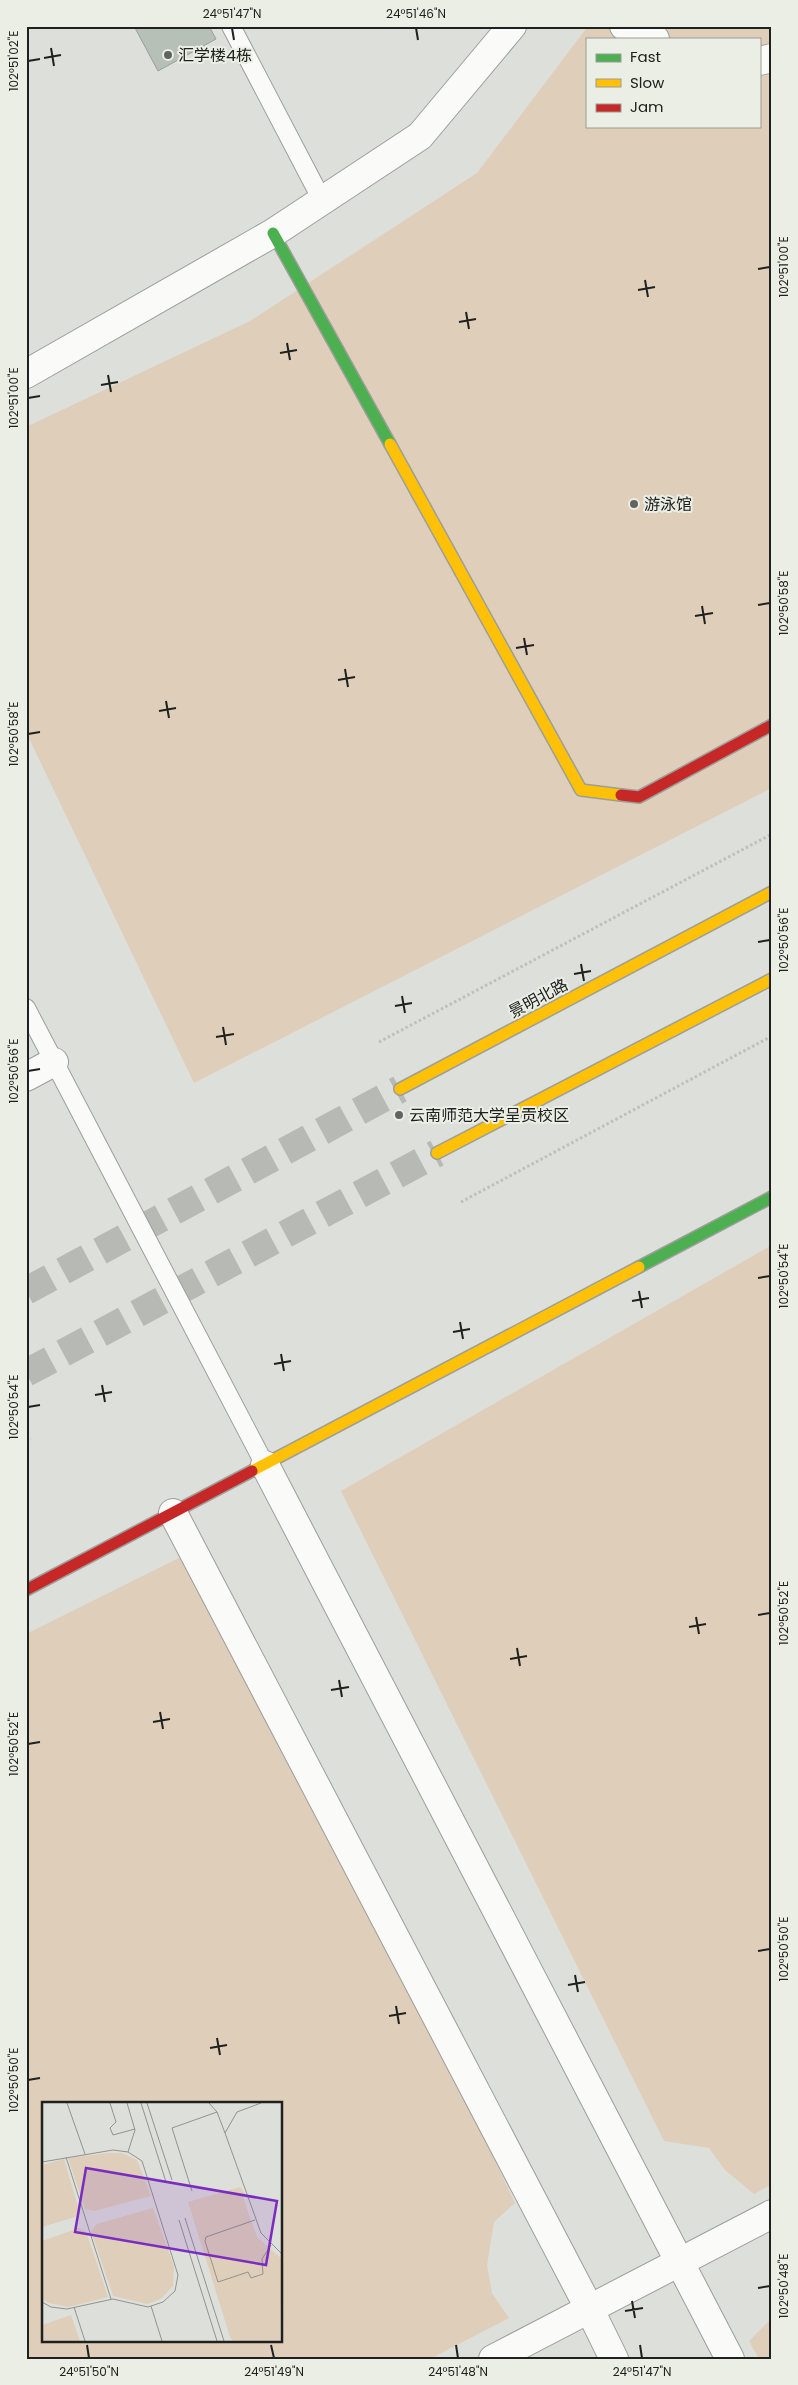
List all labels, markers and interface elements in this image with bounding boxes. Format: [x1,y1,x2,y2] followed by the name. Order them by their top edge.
[203,5,261,22] text: 24°51'47"N
[386,5,446,22] text: 24°51'46"N
[5,31,22,91] text: 102°51'02"E
[586,38,760,128] legend
[178,44,252,67] place label: 汇学楼4栋
[630,46,661,67] text: Fast
[162,49,174,61] marker: 汇学楼4栋
[630,72,665,93] text: Slow
[630,96,664,117] text: Jam
[775,236,792,298] text: 102°51'00"E
[5,367,22,429] text: 102°51'00"E
[644,493,692,516] place label: 游泳馆
[628,498,640,510] marker: 游泳馆
[775,571,792,635] text: 102°50'58"E
[5,702,22,766] text: 102°50'58"E
[775,908,792,973] text: 102°50'56"E
[505,973,572,1024] street label: 景明北路
[5,1039,22,1104] text: 102°50'56"E
[409,1104,569,1127] place label: 云南师范大学呈贡校区
[393,1109,405,1121] marker: 云南师范大学呈贡校区
[775,1244,792,1308] text: 102°50'54"E
[5,1375,22,1439] text: 102°50'54"E
[775,1581,792,1645] text: 102°50'52"E
[5,1712,22,1776] text: 102°50'52"E
[775,1917,792,1981] text: 102°50'50"E
[5,2048,22,2112] text: 102°50'50"E
[42,2102,282,2342] inset map
[775,2254,792,2318] text: 102°50'48"E
[59,2363,119,2380] text: 24°51'50"N
[244,2363,304,2380] text: 24°51'49"N
[428,2363,488,2380] text: 24°51'48"N
[613,2363,671,2380] text: 24°51'47"N

